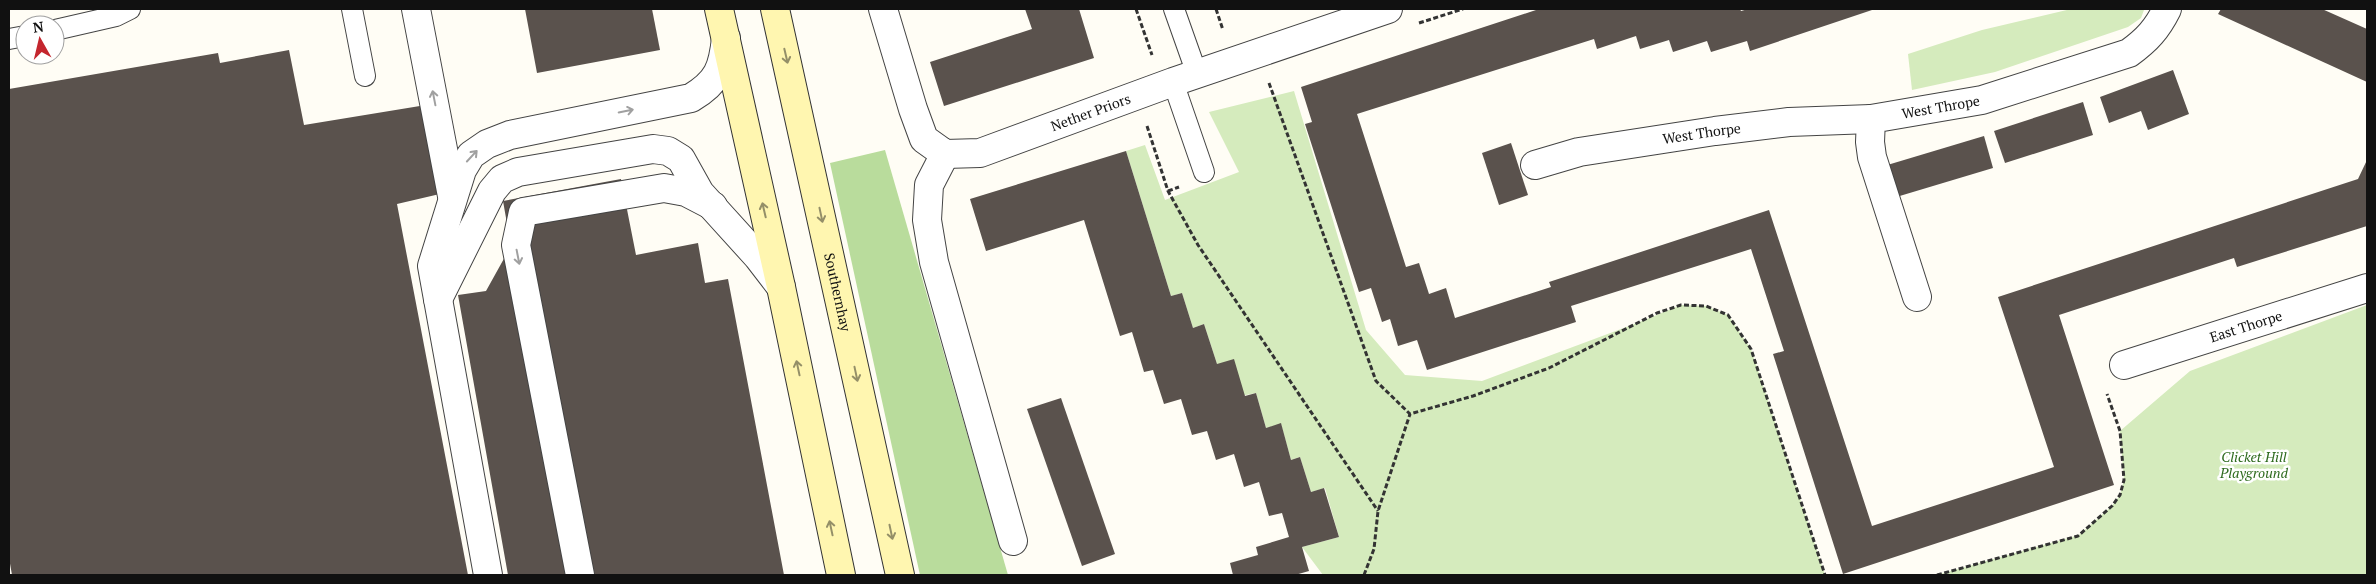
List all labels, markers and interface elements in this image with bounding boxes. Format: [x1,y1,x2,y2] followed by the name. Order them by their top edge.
[15,15,65,65] north arrow
[32,16,45,37] text: N
[782,48,791,64] one-way arrow
[1048,88,1133,135] street label: Nether Priors
[428,91,438,107] one-way arrow
[1900,91,1981,123] street label: West Thrope
[618,106,634,115] one-way arrow
[1661,118,1742,148] street label: West Thorpe
[466,150,478,163] one-way arrow
[759,202,768,218] one-way arrow
[817,206,827,222] one-way arrow
[514,248,524,264] one-way arrow
[820,251,856,334] street label: Southernhay
[2207,305,2284,346] street label: East Thorpe
[793,361,802,377] one-way arrow
[852,365,861,381] one-way arrow
[2219,447,2288,482] park label: Clicket Hill Playground
[826,520,835,536] one-way arrow
[887,524,896,540] one-way arrow

